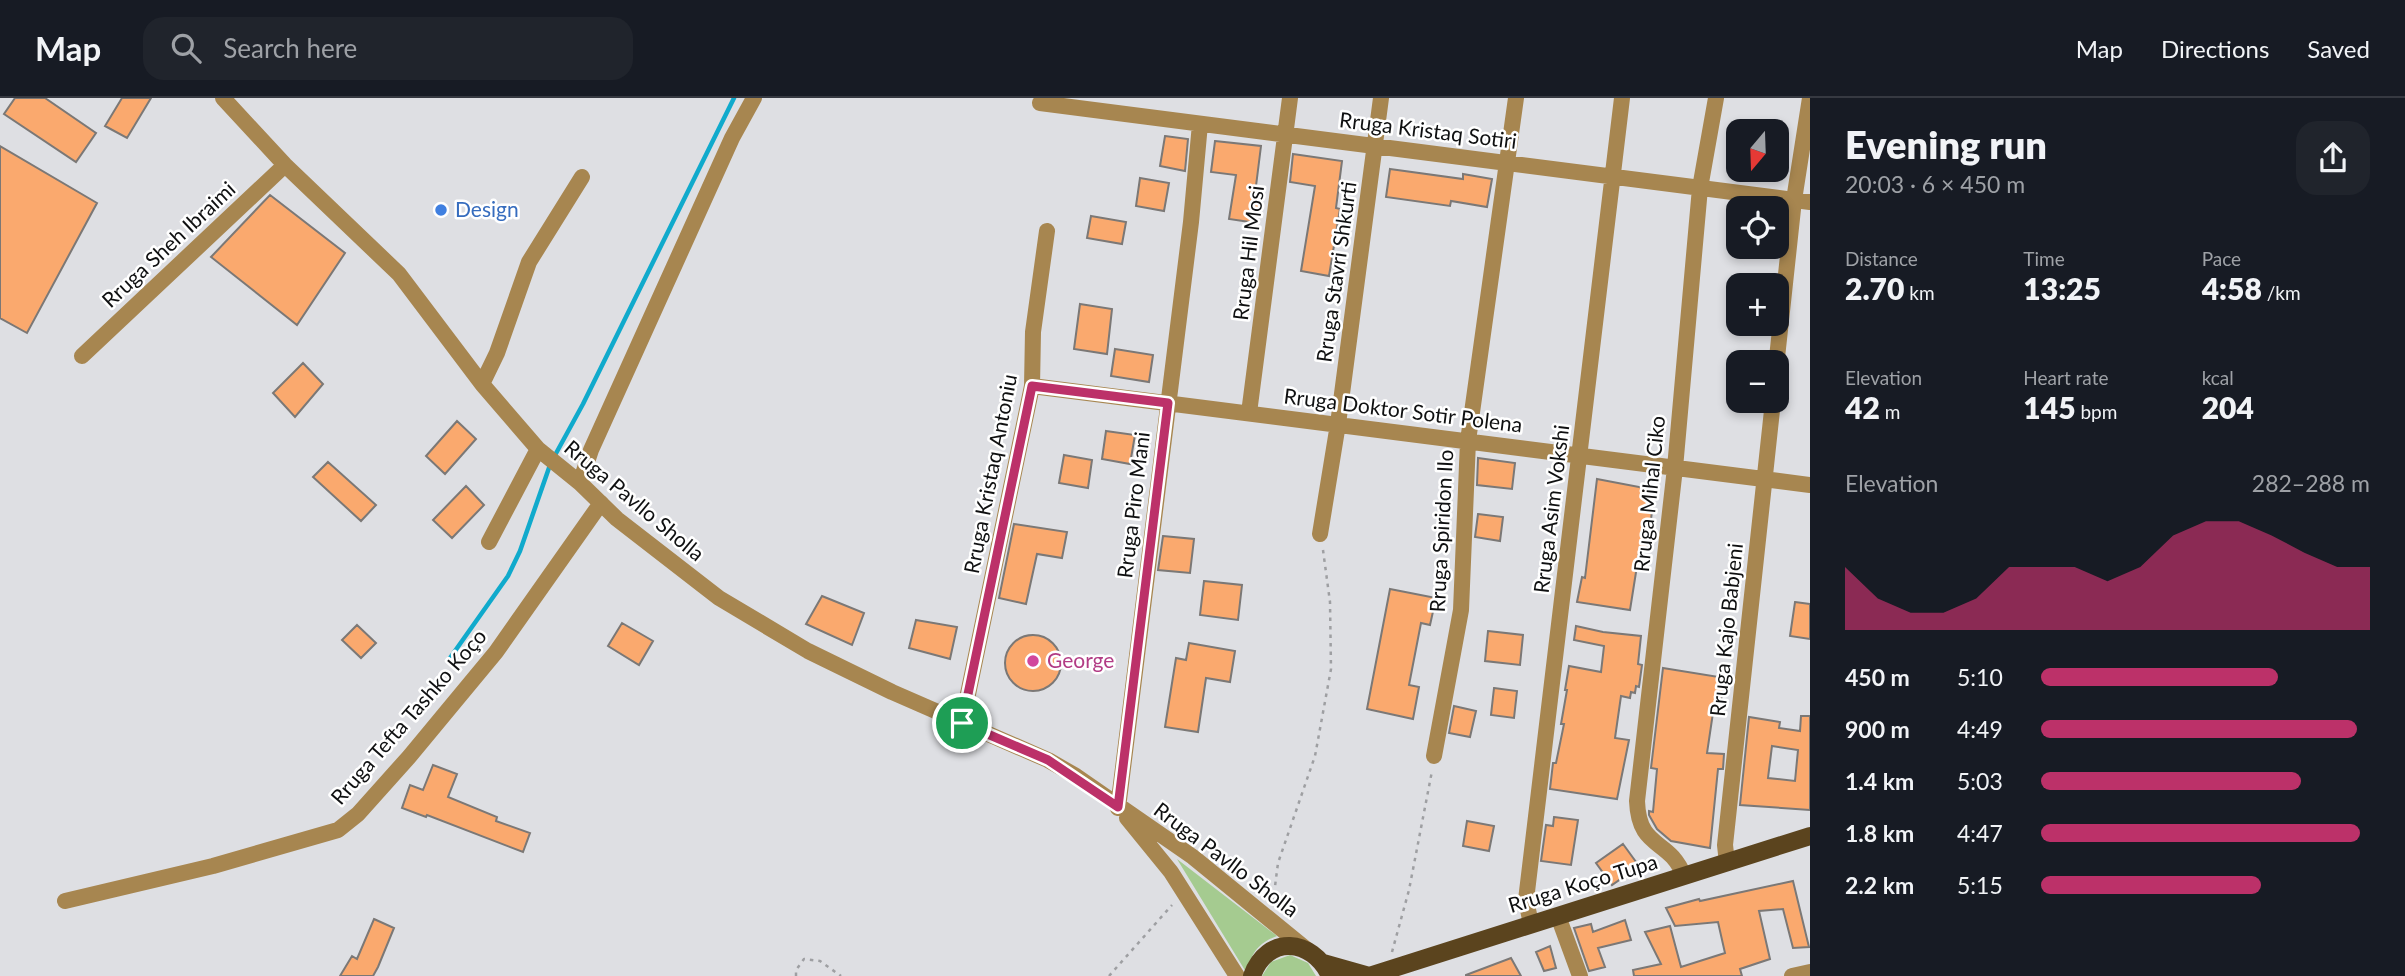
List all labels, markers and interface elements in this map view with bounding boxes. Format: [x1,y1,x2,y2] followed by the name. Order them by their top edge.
[143,17,633,80] search box
[35,28,101,68] text: Map
[167,29,205,67] icon: search
[223,32,357,64] text: Search here
[2076,34,2123,63] text: Map
[2161,34,2269,63] text: Directions
[2307,34,2370,63] text: Saved
[1338,106,1518,153] street label: Rruga Kristaq Sotiri
[1726,119,1788,182] north arrow
[1726,119,1789,413] map controls
[1845,121,2047,167] text: Evening run
[2296,121,2370,195] button: share
[1845,170,2025,198] text: 20:03 · 6 × 450 m
[96,176,240,312] street label: Rruga Sheh Ibraimi
[1310,180,1361,364] street label: Rruga Stavri Shkurti
[1227,184,1268,322] street label: Rruga Hil Mosi
[455,196,519,221] place label: Design
[1726,196,1789,259] button: locate
[433,202,449,218] marker: Design
[1845,247,1918,270] text: Distance
[2023,247,2065,270] text: Time
[2202,247,2241,270] text: Pace
[1845,270,1904,306] text: 2.70
[2023,270,2101,306] text: 13:25
[2202,270,2262,306] text: 4:58
[1726,273,1789,336] button: +
[1904,281,1935,304] text: km
[2262,281,2301,304] text: /km
[1726,350,1789,413] button: −
[1845,366,1922,389] text: Elevation
[2023,366,2109,389] text: Heart rate
[2202,366,2234,389] text: kcal
[958,372,1021,576] street label: Rruga Kristaq Antoniu
[1282,382,1524,437] street label: Rruga Doktor Sotir Polena
[1845,389,1880,425] text: 42
[2023,389,2076,425] text: 145
[2202,389,2254,425] text: 204
[1880,400,1900,423] text: m
[2076,400,2117,423] text: bpm
[1628,414,1669,573] street label: Rruga Mihal Ciko
[1528,423,1573,595] street label: Rruga Asim Vokshi
[1111,430,1154,580] street label: Rruga Piro Mani
[560,434,710,566] street label: Rruga Pavllo Sholla
[1424,449,1457,613] street label: Rruga Spiridon Ilo
[1845,469,1938,497] text: Elevation
[2252,469,2370,497] text: 282–288 m
[1704,542,1747,718] street label: Rruga Kajo Babjeni
[325,623,491,809] street label: Rruga Tefta Tashko Koço
[1047,647,1114,672] place label: George
[1025,653,1041,669] marker: George
[1845,663,1910,691] text: 450 m
[1957,663,2003,691] text: 5:10
[932,693,992,753] pin
[943,704,981,742] icon: arrive
[1845,715,1910,743] text: 900 m
[1957,715,2003,743] text: 4:49
[1845,767,1914,795] text: 1.4 km
[1957,767,2003,795] text: 5:03
[1150,796,1304,921] street label: Rruga Pavllo Sholla
[1845,819,1914,847] text: 1.8 km
[1957,819,2003,847] text: 4:47
[1505,848,1660,917] street label: Rruga Koço Tupa
[1845,871,1914,899] text: 2.2 km
[1957,871,2003,899] text: 5:15

